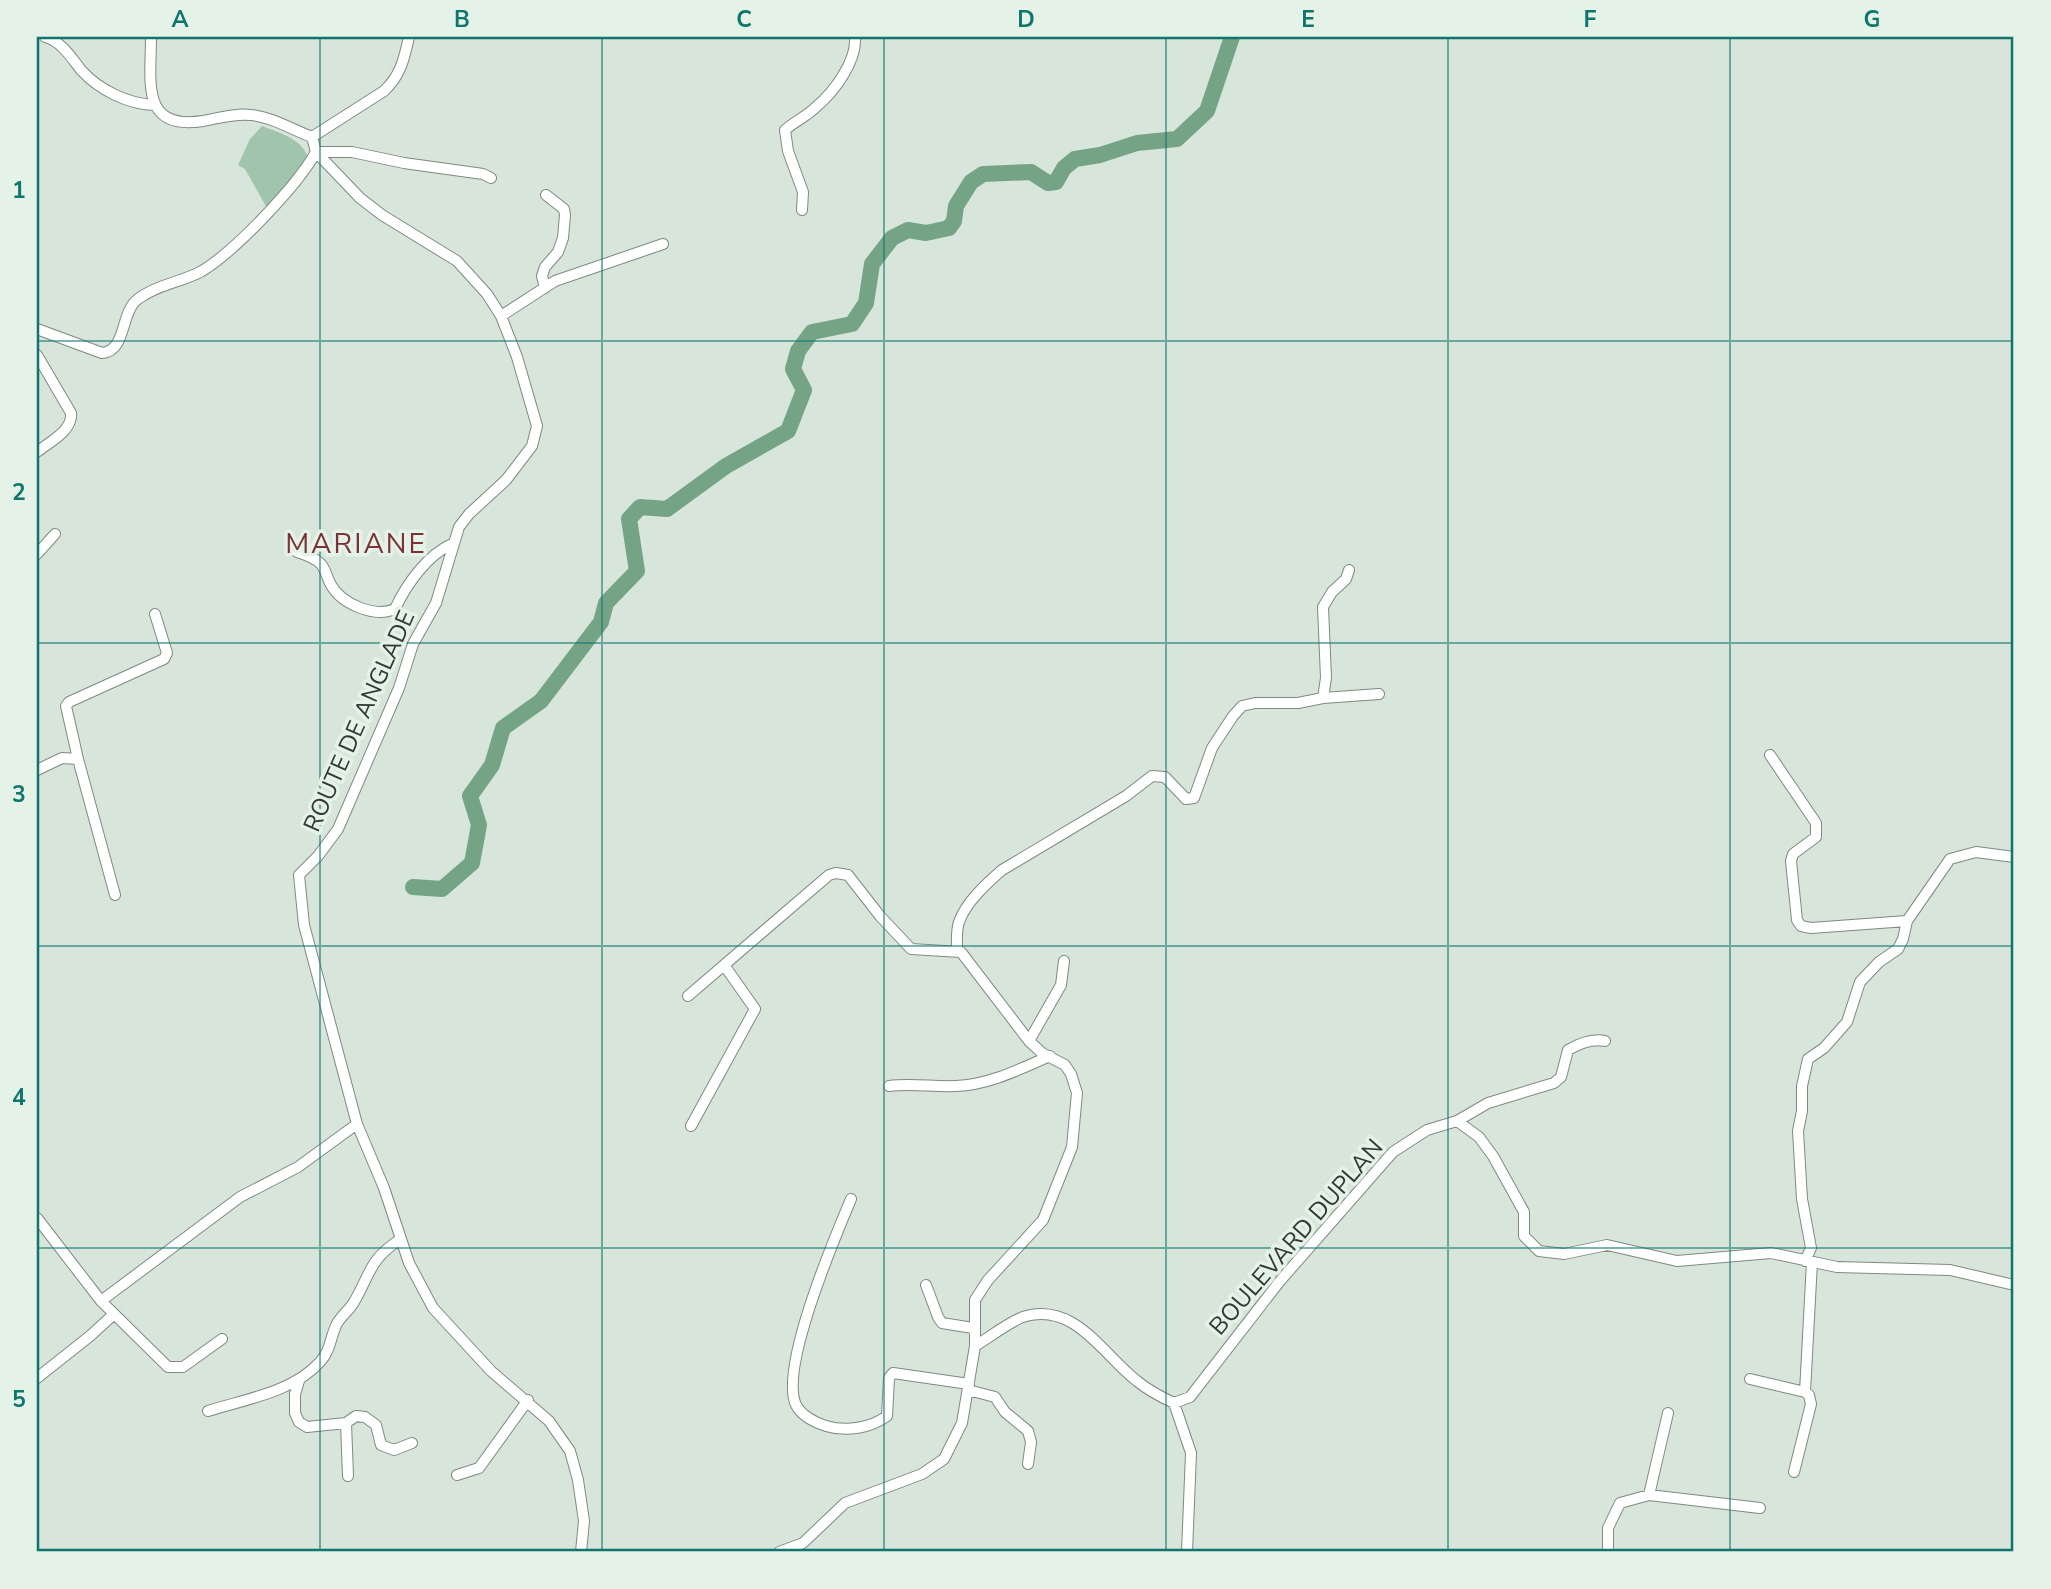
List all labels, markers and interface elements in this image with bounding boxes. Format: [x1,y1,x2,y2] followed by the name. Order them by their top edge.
[171,4,189,35] text: A
[454,4,470,35] text: B
[736,4,752,35] text: C
[1017,4,1035,35] text: D
[1301,4,1315,35] text: E
[1584,4,1597,35] text: F
[1864,4,1880,35] text: G
[12,175,26,206] text: 1
[12,477,26,508] text: 2
[285,525,427,563] district label: MARIANE
[296,605,422,837] street label: ROUTE DE ANGLADE
[12,779,26,810] text: 3
[12,1082,26,1113] text: 4
[1202,1132,1390,1342] street label: BOULEVARD DUPLAN
[12,1384,26,1415] text: 5

